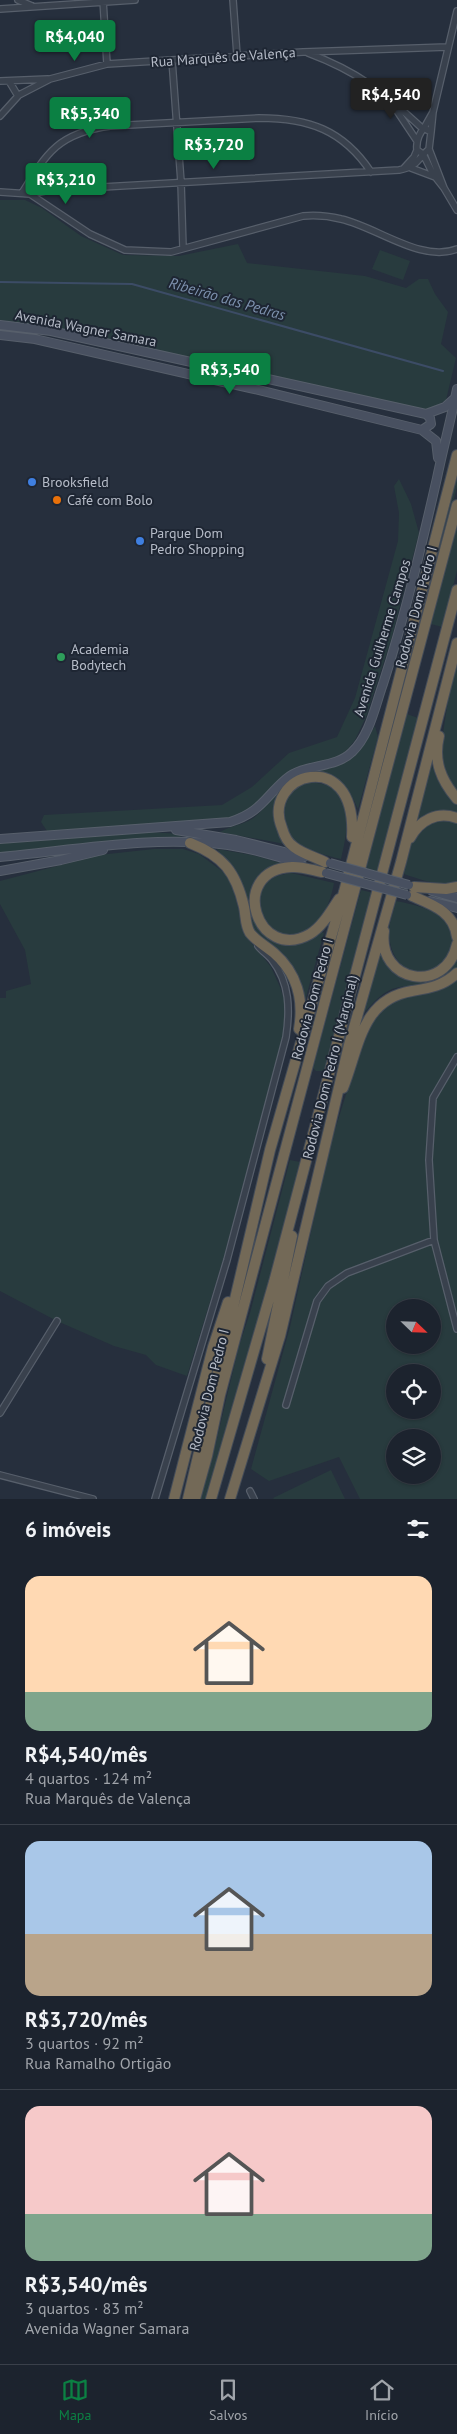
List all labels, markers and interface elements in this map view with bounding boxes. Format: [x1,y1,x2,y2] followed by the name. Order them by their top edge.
[29,20,121,62] pin: R$4,040
[45,26,105,46] text: R$4,040
[150,43,296,71] street label: Rua Marquês de Valença
[345,78,437,120] pin: R$4,540
[361,84,421,104] text: R$4,540
[44,96,136,139] pin: R$5,340
[60,103,120,123] text: R$5,340
[168,128,260,170] pin: R$3,720
[184,134,244,154] text: R$3,720
[20,162,112,205] pin: R$3,210
[36,169,96,189] text: R$3,210
[167,273,288,324] water label: Ribeirão das Pedras
[14,305,158,351] street label: Avenida Wagner Samara
[184,352,276,395] pin: R$3,540
[200,359,260,379] text: R$3,540
[42,473,109,491] place label: Brooksfield
[26,476,38,488] marker: Brooksfield
[67,491,153,509] place label: Café com Bolo
[51,494,63,506] marker: Café com Bolo
[150,524,245,558] place label: Parque Dom Pedro Shopping
[134,535,146,547] marker: Parque Dom Pedro Shopping
[391,544,441,670] street label: Rodovia Dom Pedro I
[349,557,415,719] street label: Avenida Guilherme Campos
[71,640,129,674] place label: Academia Bodytech
[55,651,67,663] marker: Academia Bodytech
[287,936,337,1062] street label: Rodovia Dom Pedro I
[298,973,362,1161] street label: Rodovia Dom Pedro I (Marginal)
[386,1299,441,1354] north arrow
[386,1299,441,1484] map controls
[185,1327,233,1453] street label: Rodovia Dom Pedro I
[386,1364,441,1419] button: locate
[386,1429,441,1484] button: layers
[404,1515,432,1543] icon: filters
[25,1516,111,1543] text: 6 imóveis
[184,1608,274,1698] icon: home
[25,1741,147,1768] text: R$4,540/mês
[25,1768,152,1788] text: 4 quartos · 124 m²
[25,1788,191,1808] text: Rua Marquês de Valença
[184,1874,274,1964] icon: home
[25,2006,147,2033] text: R$3,720/mês
[25,2033,143,2053] text: 3 quartos · 92 m²
[25,2053,171,2073] text: Rua Ramalho Ortigão
[184,2139,274,2229] icon: home
[25,2271,147,2298] text: R$3,540/mês
[25,2298,143,2318] text: 3 quartos · 83 m²
[25,2318,189,2338] text: Avenida Wagner Samara
[59,2376,91,2424] tab: Mapa
[209,2376,247,2424] tab: Salvos
[365,2376,398,2424] tab: Início

